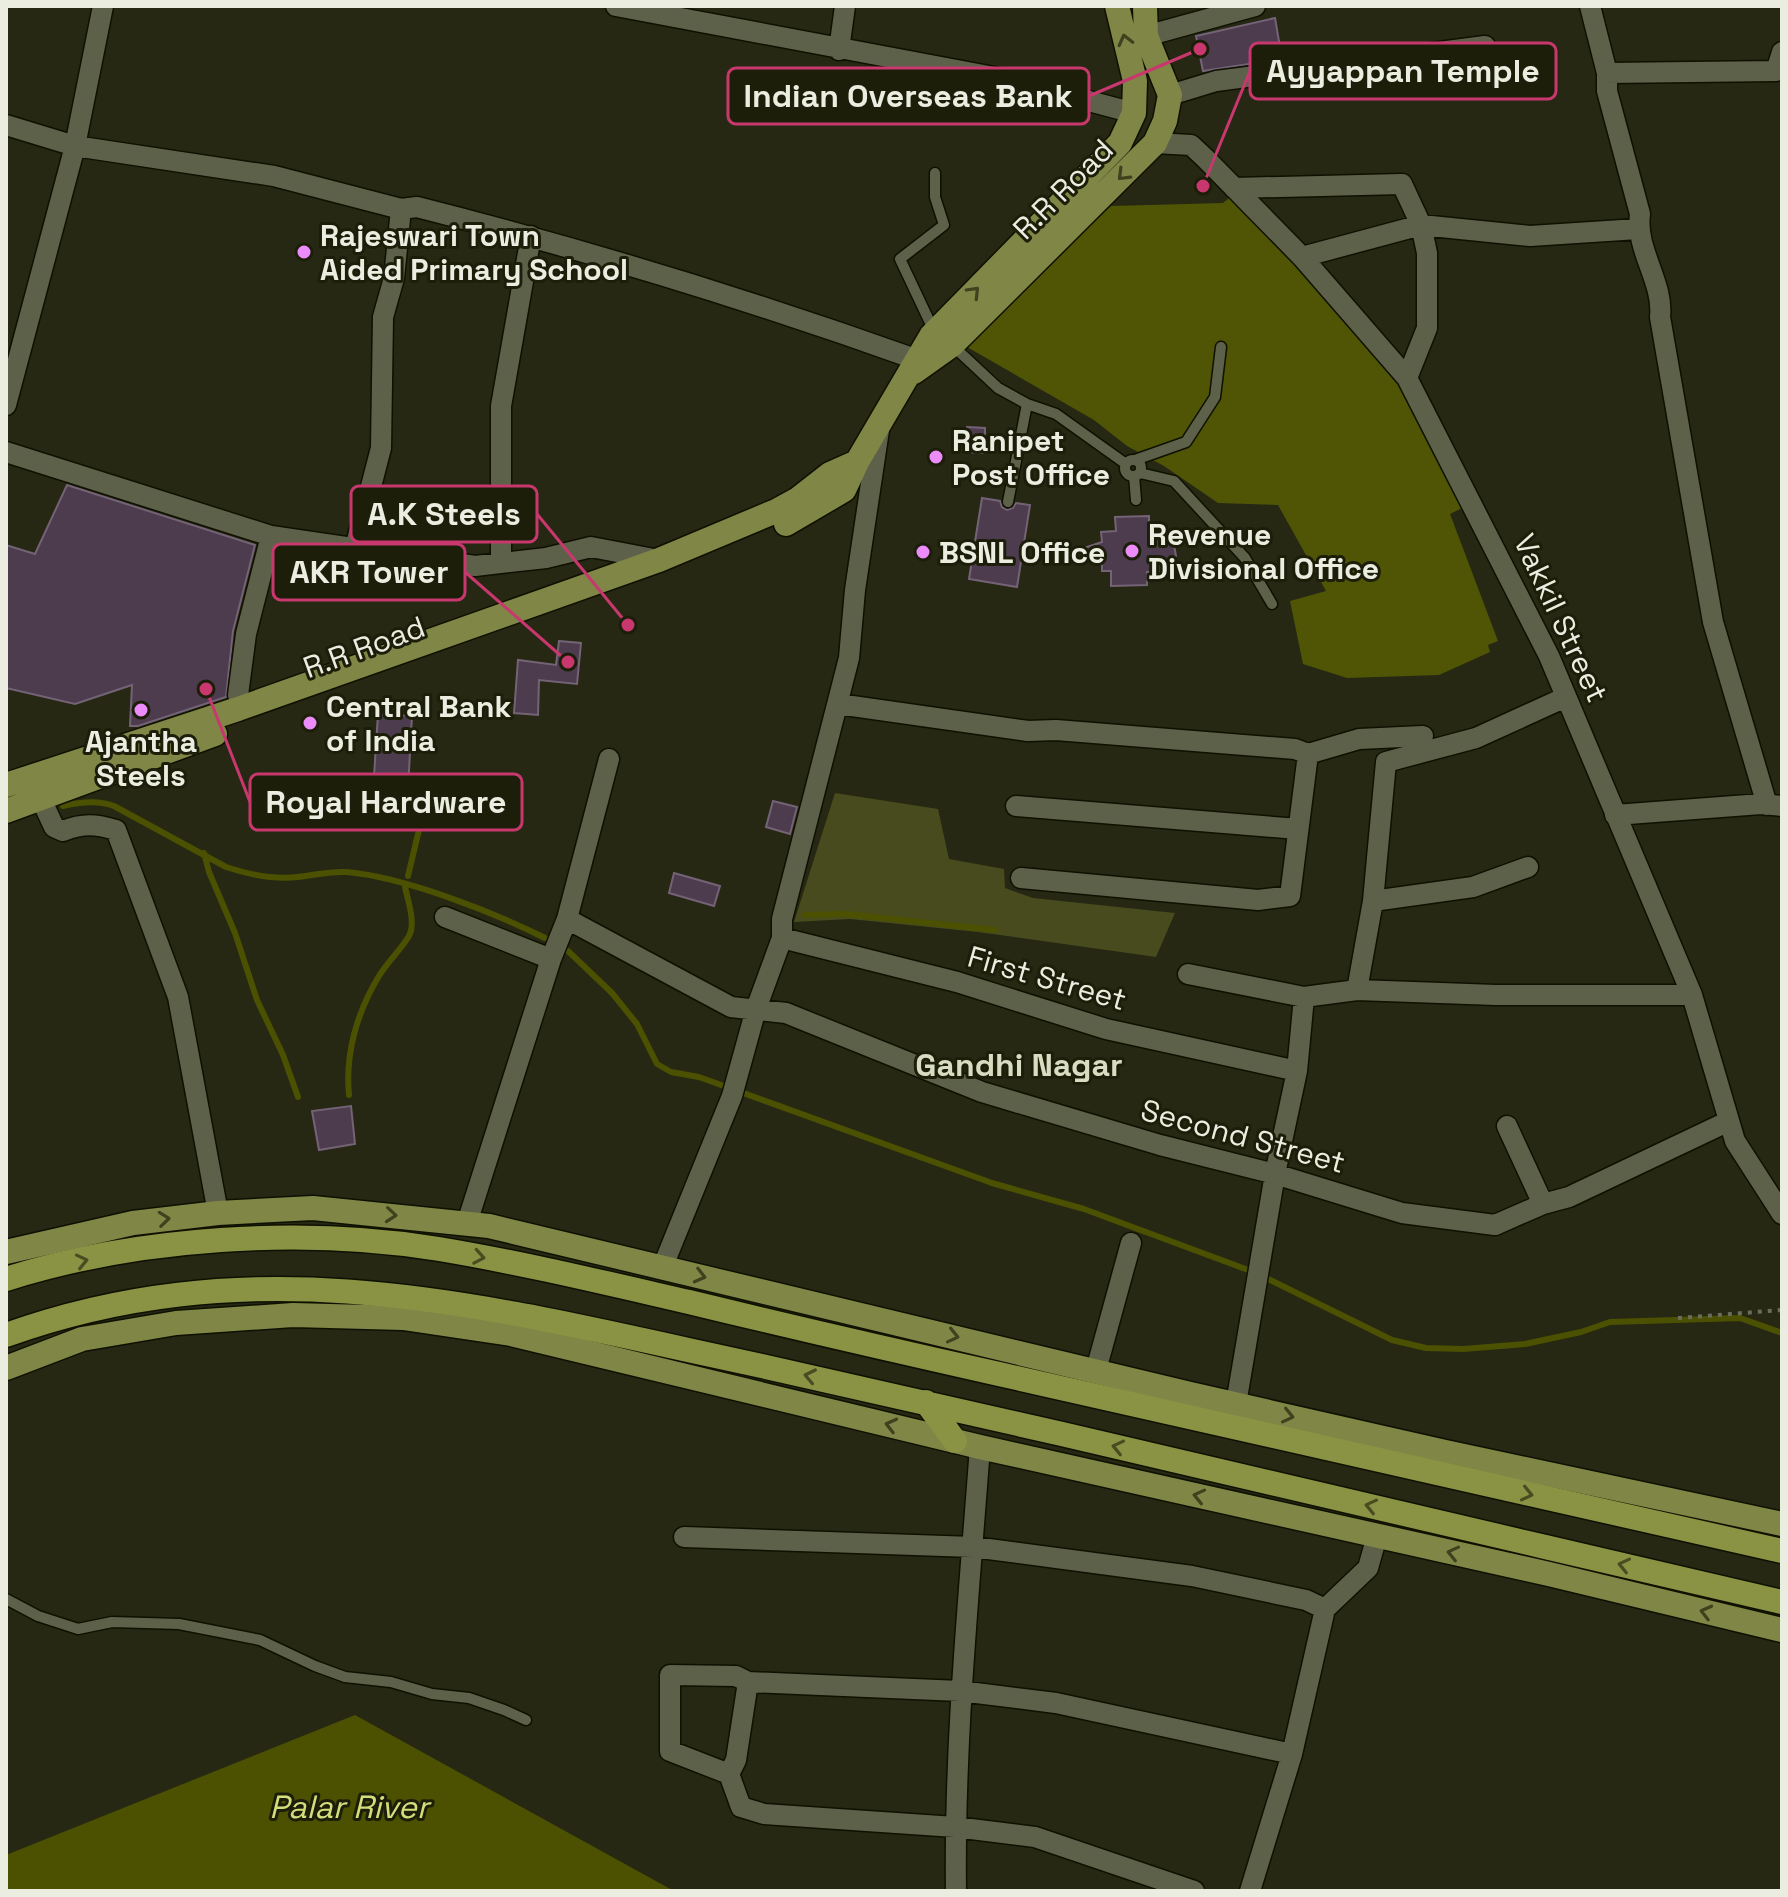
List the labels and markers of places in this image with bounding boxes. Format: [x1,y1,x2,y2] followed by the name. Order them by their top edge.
[1250,43,1556,99] callout: Ayyappan Temple
[728,68,1089,124] callout: Indian Overseas Bank
[320,216,628,289] place label: Rajeswari Town Aided Primary School
[295,243,313,261] marker: Rajeswari Town Aided Primary School
[952,421,1110,494] place label: Ranipet Post Office
[927,448,945,466] marker: Ranipet Post Office
[351,486,537,542] callout: A.K Steels
[1148,515,1379,588] place label: Revenue Divisional Office
[939,533,1105,572] place label: BSNL Office
[1123,542,1141,560] marker: Revenue Divisional Office
[914,543,932,561] marker: BSNL Office
[273,544,465,600] callout: AKR Tower
[326,687,512,760] place label: Central Bank of India
[132,701,150,719] marker: Ajantha Steels
[301,714,319,732] marker: Central Bank of India
[85,722,197,795] place label: Ajantha Steels
[250,774,522,830] callout: Royal Hardware

